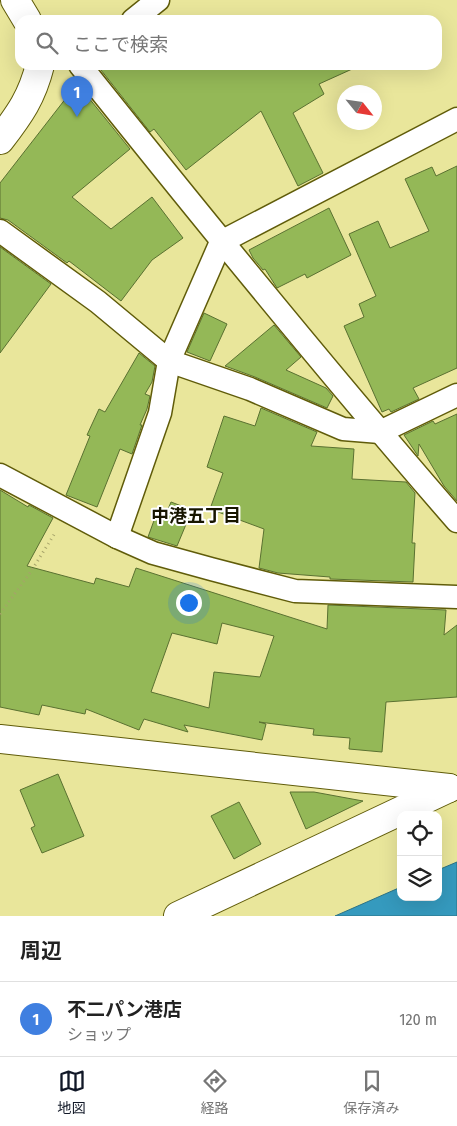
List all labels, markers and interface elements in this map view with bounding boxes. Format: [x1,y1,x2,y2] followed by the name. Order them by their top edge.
[15,15,442,70] search box
[33,29,61,57] icon: search
[73,33,168,56] text: ここで検索
[61,76,93,117] pin: 1
[337,85,382,130] north arrow
[151,505,241,527] district label: 中港五丁目
[176,590,202,616] your location
[397,811,442,901] map controls
[397,811,442,856] button: locate
[397,856,442,901] button: layers
[20,938,62,964] text: 周辺
[67,998,182,1021] text: 不二パン港店
[33,1010,39,1029] text: 1
[399,1010,437,1029] text: 120 m
[67,1025,131,1044] text: ショップ
[58,1067,86,1117] tab: 地図
[201,1067,229,1117] tab: 経路
[344,1067,400,1117] tab: 保存済み

